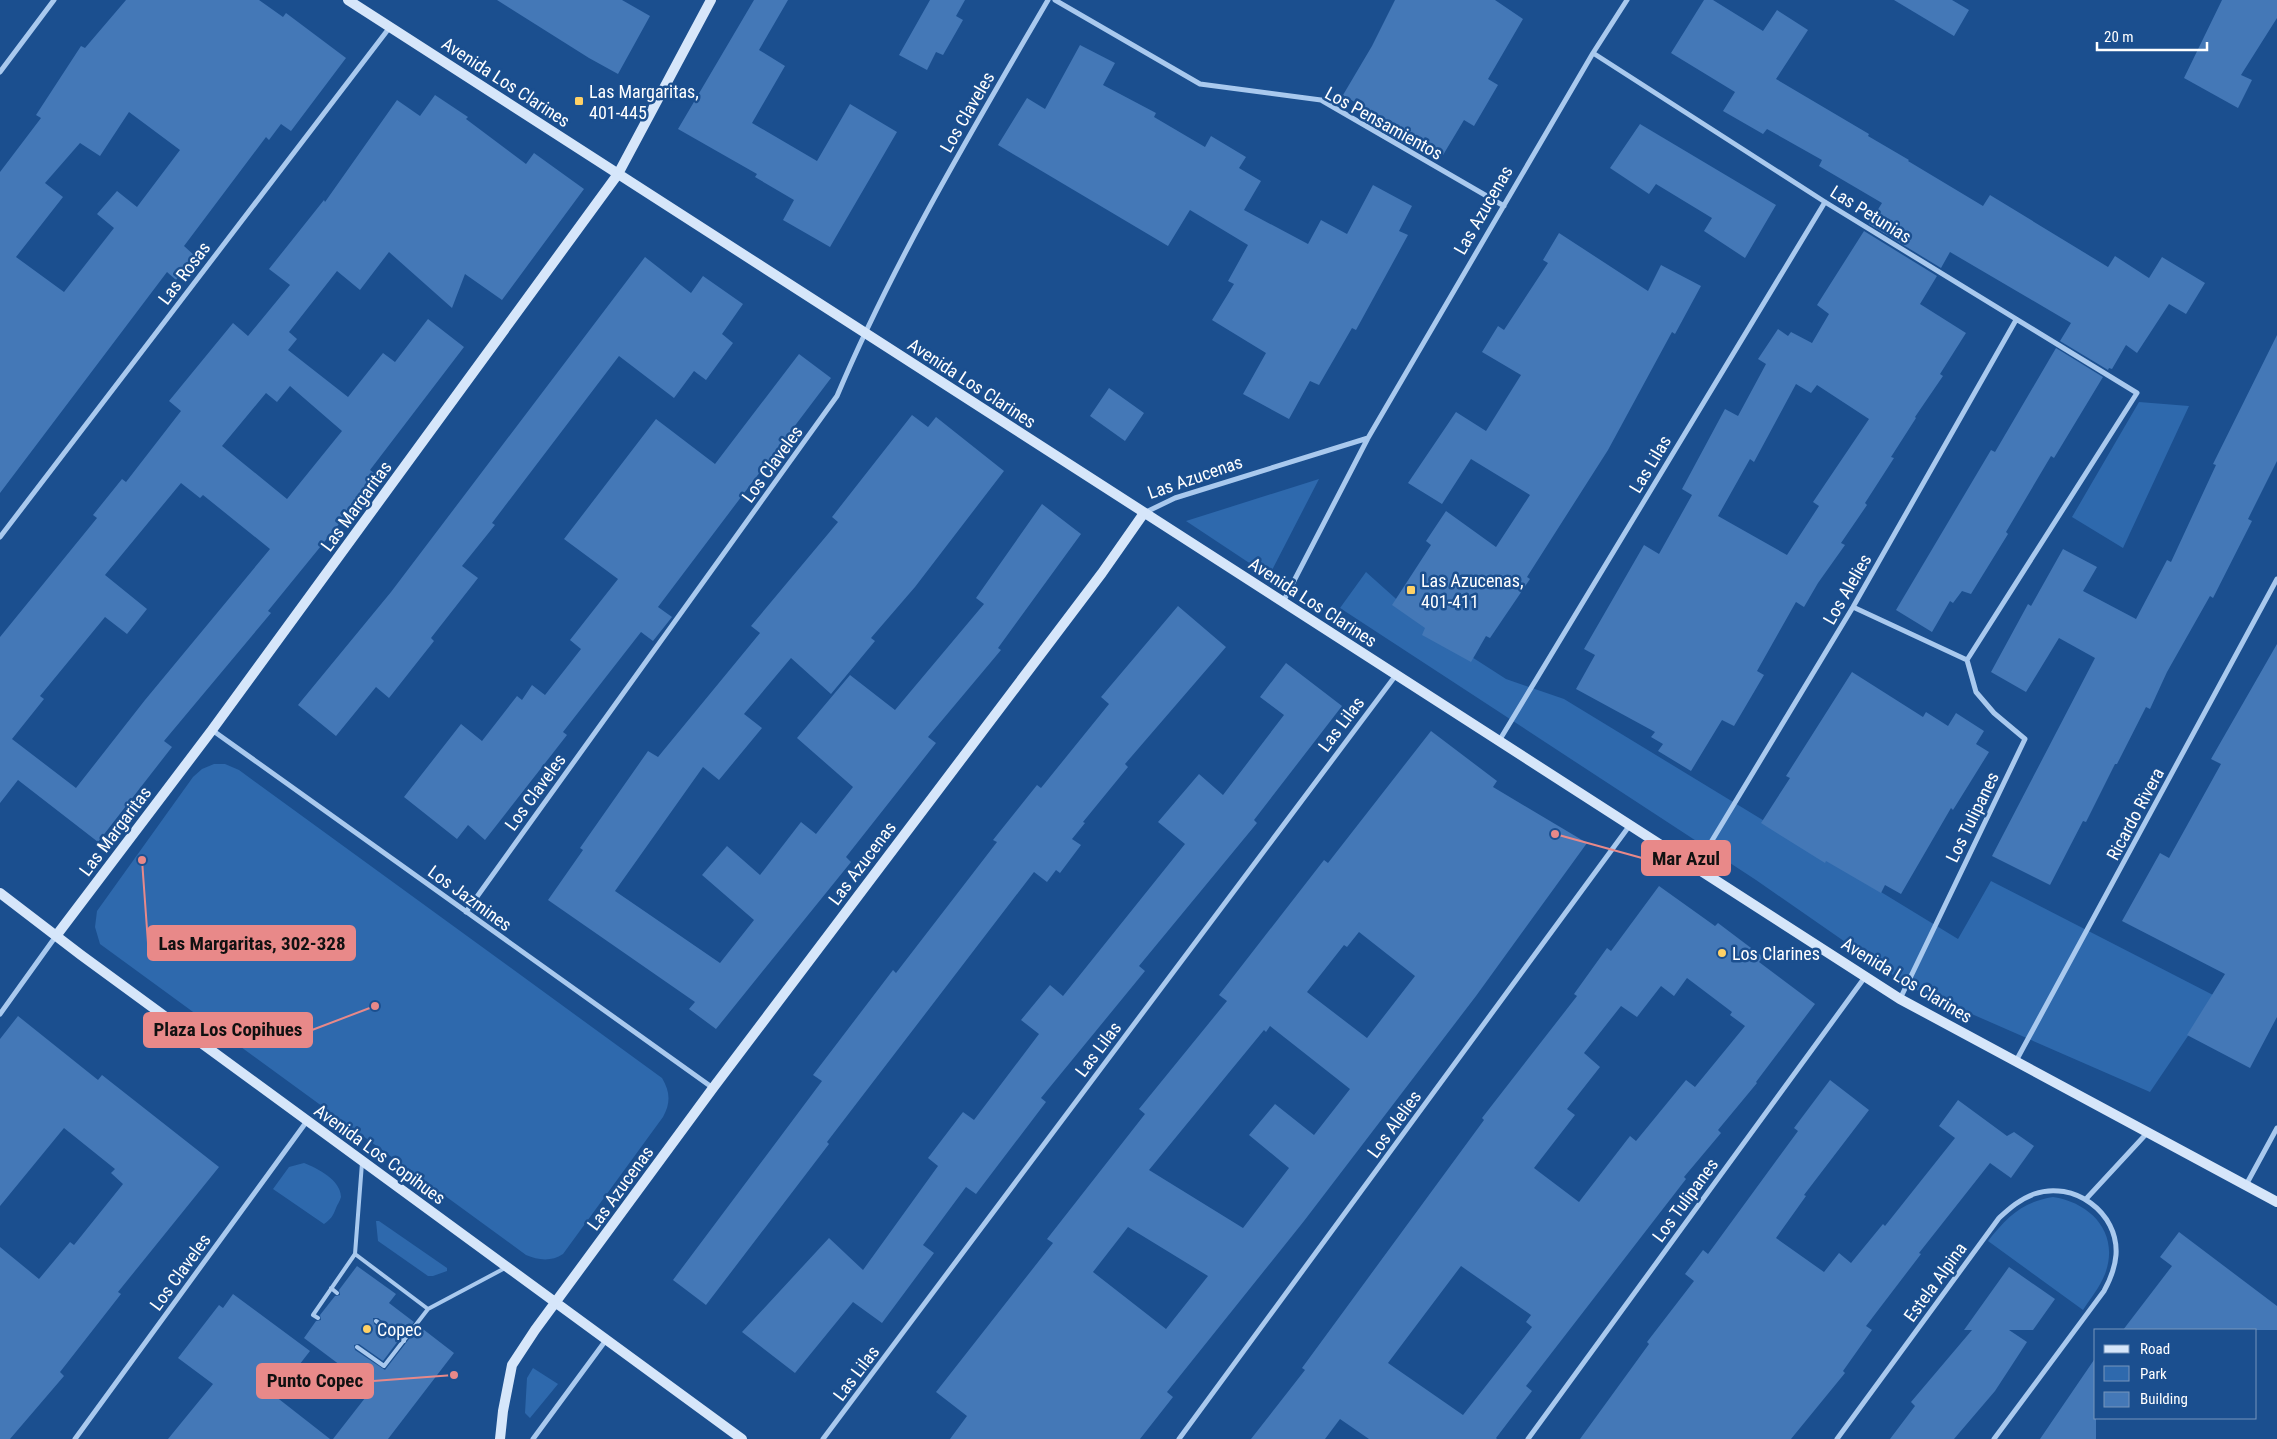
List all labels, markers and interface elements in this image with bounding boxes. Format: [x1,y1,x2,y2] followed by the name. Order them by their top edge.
[2097,20,2207,52] scale bar
[2104,28,2134,46] text: 20 m
[438,33,574,131] street label: Avenida Los Clarines
[936,68,998,156] street label: Los Claveles
[589,81,699,123] place label: Las Margaritas, 401-445
[1322,82,1446,164] street label: Los Pensamientos
[573,95,585,107] marker: Las Margaritas, 401-445
[1449,162,1517,258] street label: Las Azucenas
[1827,181,1915,247] street label: Las Petunias
[154,237,214,309] street label: Las Rosas
[904,334,1040,432] street label: Avenida Los Clarines
[737,422,807,506] street label: Los Claveles
[1625,432,1675,496] street label: Las Lilas
[1145,451,1245,503] street label: Las Azucenas
[316,457,396,555] street label: Las Margaritas
[1818,550,1876,628] street label: Los Alelies
[1245,553,1381,651] street label: Avenida Los Clarines
[1421,570,1523,612] place label: Las Azucenas, 401-411
[1405,584,1417,596] marker: Las Azucenas, 401-411
[1314,692,1368,756] street label: Las Lilas
[500,750,570,834] street label: Los Claveles
[2102,764,2168,864] street label: Ricardo Rivera
[1941,768,2003,866] street label: Los Tulipanes
[75,782,155,880] street label: Las Margaritas
[824,817,900,909] street label: Las Azucenas
[1642,841,1730,875] callout: Mar Azul
[1652,847,1720,870] text: Mar Azul
[424,861,516,935] street label: Los Jazmines
[148,926,355,960] callout: Las Margaritas, 302-328
[158,932,346,955] text: Las Margaritas, 302-328
[1838,933,1976,1027] street label: Avenida Los Clarines
[1732,943,1820,964] place label: Los Clarines
[1716,947,1728,959] marker: Los Clarines
[144,1013,312,1047] callout: Plaza Los Copihues
[1071,1017,1125,1081] street label: Las Lilas
[154,1018,302,1041] text: Plaza Los Copihues
[1363,1086,1425,1162] street label: Los Alelies
[310,1099,450,1209] street label: Avenida Los Copihues
[582,1142,658,1234] street label: Las Azucenas
[1648,1154,1722,1246] street label: Los Tulipanes
[145,1230,215,1314] street label: Los Claveles
[1899,1238,1971,1326] street label: Estela Alpina
[377,1319,422,1340] place label: Copec
[361,1323,373,1335] marker: Copec
[2094,1329,2257,1419] legend
[2140,1340,2170,1358] text: Road
[829,1341,883,1405] street label: Las Lilas
[257,1364,373,1398] callout: Punto Copec
[2140,1365,2167,1383] text: Park
[267,1369,363,1392] text: Punto Copec
[2140,1390,2188,1408] text: Building

